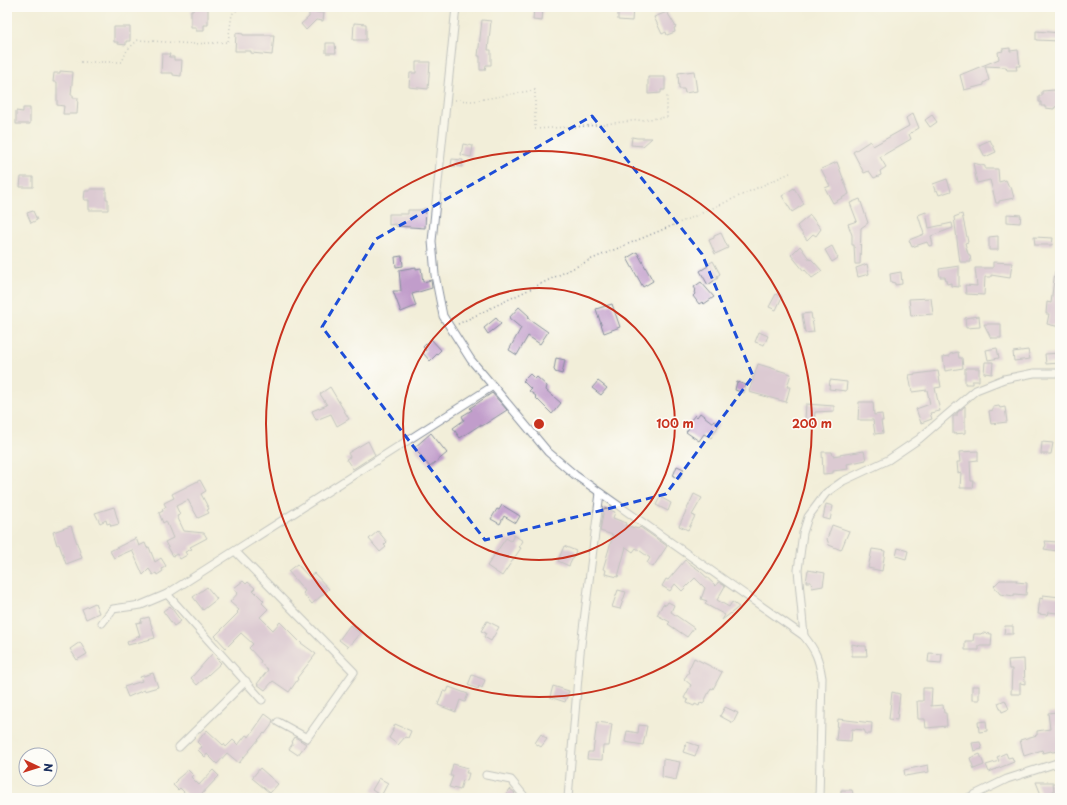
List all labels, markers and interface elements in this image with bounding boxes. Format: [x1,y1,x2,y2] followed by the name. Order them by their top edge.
[656,414,694,432] text: 100 m
[792,414,832,432] text: 200 m
[532,417,546,431] centre of rings
[18,747,58,787] north arrow
[40,763,57,773] text: N

